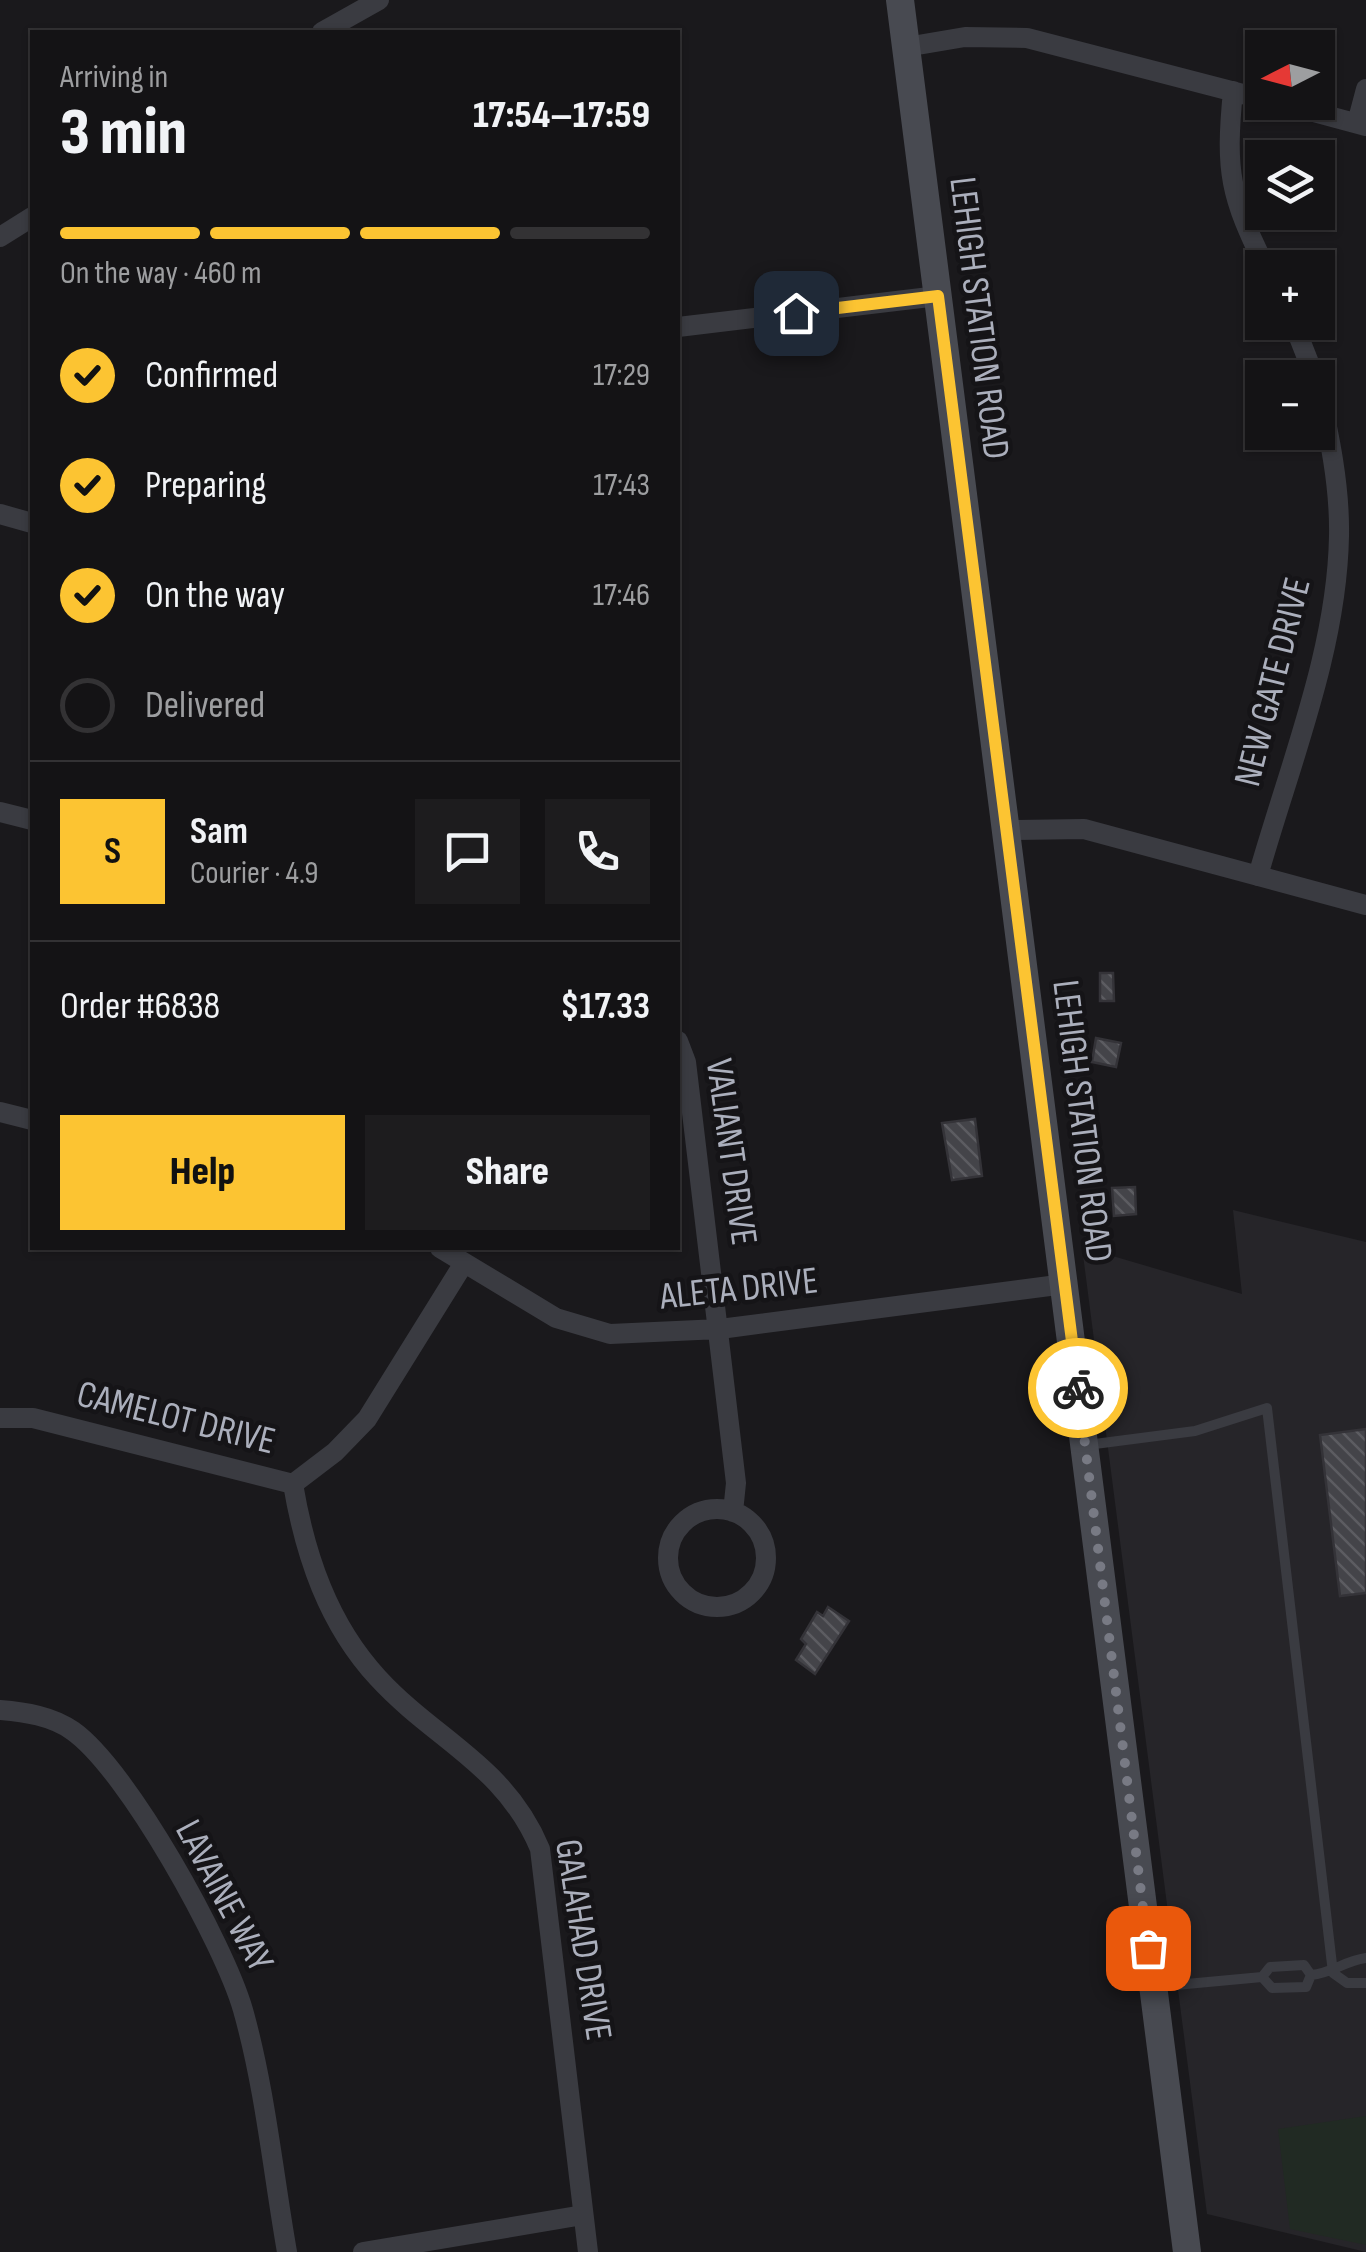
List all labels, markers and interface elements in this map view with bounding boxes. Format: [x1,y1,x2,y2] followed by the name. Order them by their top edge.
[1245,30,1335,120] north arrow
[1245,30,1335,450] map controls
[60,58,168,97] text: Arriving in
[473,93,650,138] text: 17:54–17:59
[60,95,187,173] text: 3 min
[1245,140,1335,230] button: layers
[939,174,1019,462] street label: LEHIGH STATION ROAD
[1245,250,1335,340] button: +
[60,254,262,293] text: On the way · 460 m
[754,271,839,356] pin
[769,286,824,341] icon: home
[60,348,115,403] icon: check
[145,353,278,398] text: Confirmed
[593,356,650,395] text: 17:29
[1245,360,1335,450] button: −
[60,458,115,513] icon: check
[145,463,266,508] text: Preparing
[593,466,650,505] text: 17:43
[60,568,115,623] icon: check
[145,573,285,618] text: On the way
[1225,573,1321,791] street label: NEW GATE DRIVE
[593,576,650,615] text: 17:46
[145,683,265,728] text: Delivered
[415,799,520,904] button: chat
[545,799,650,904] button: phone
[190,809,248,854] text: Sam
[104,829,121,874] text: S
[190,854,318,893] text: Courier · 4.9
[1042,977,1122,1265] street label: LEHIGH STATION ROAD
[60,984,220,1029] text: Order #6838
[560,984,650,1029] text: $17.33
[696,1056,766,1248] street label: VALIANT DRIVE
[60,1115,345,1230] button: Help
[365,1115,650,1230] button: Share
[657,1258,820,1320] street label: ALETA DRIVE
[1028,1338,1128,1438] courier
[1051,1361,1106,1416] icon: bike
[72,1372,280,1464] street label: CAMELOT DRIVE
[165,1813,283,1980] street label: LAVAINE WAY
[545,1836,621,2044] street label: GALAHAD DRIVE
[1106,1906,1191,1991] pin
[1121,1921,1176,1976] icon: bag

